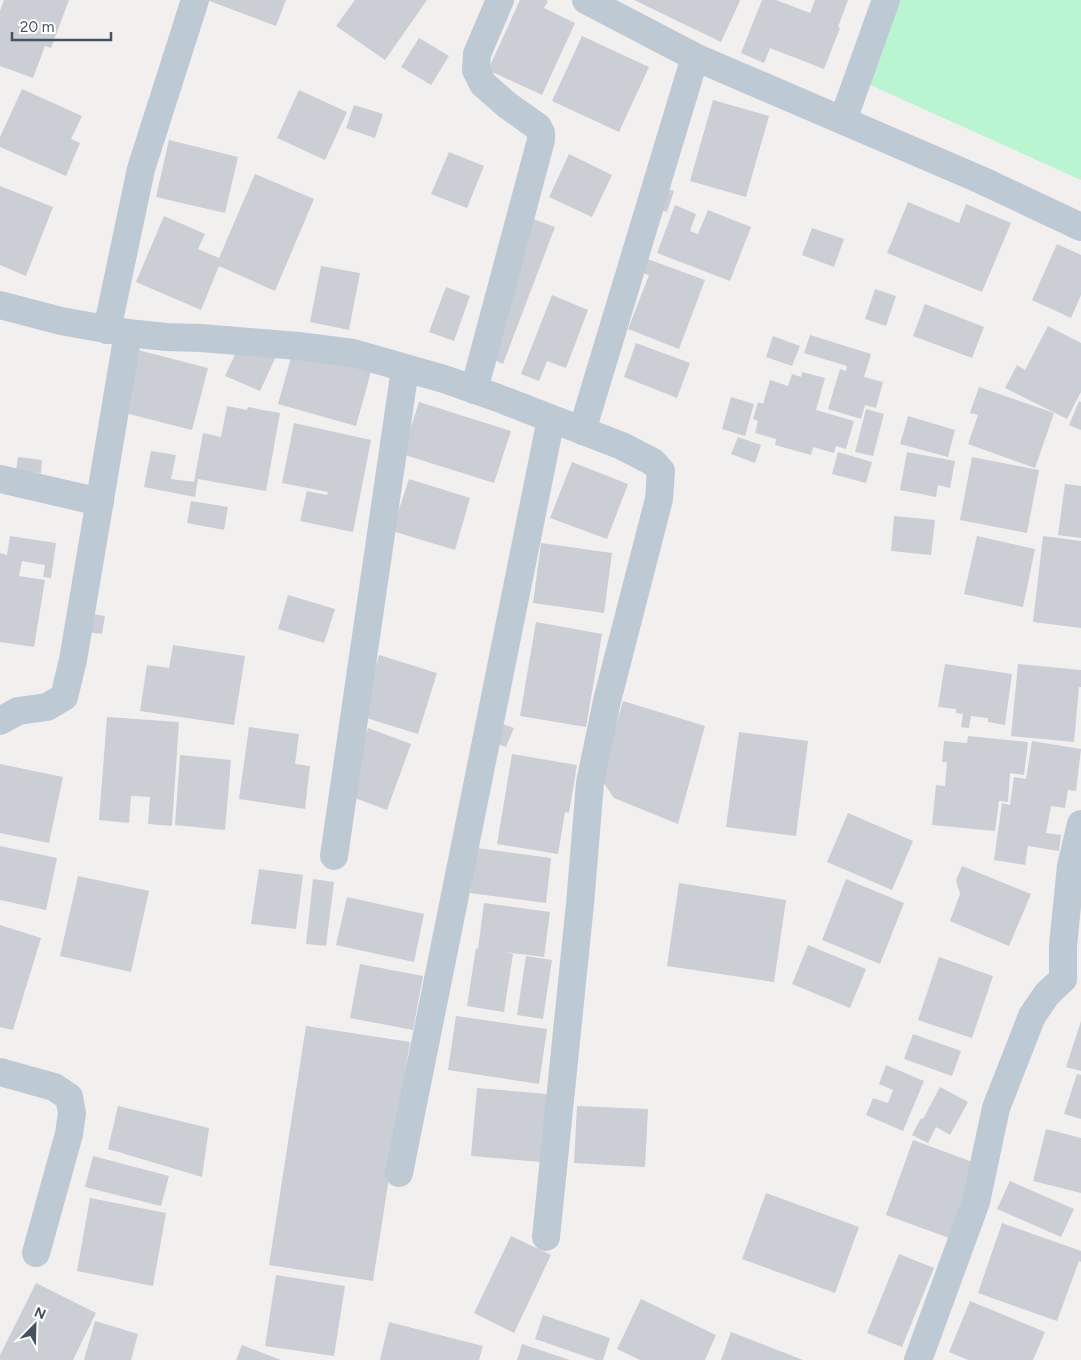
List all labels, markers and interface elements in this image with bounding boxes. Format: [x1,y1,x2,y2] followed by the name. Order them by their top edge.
[12,10,111,42] scale bar
[20,18,54,36] text: 20 m
[10,1300,60,1350] north arrow
[32,1304,48,1323] text: N

